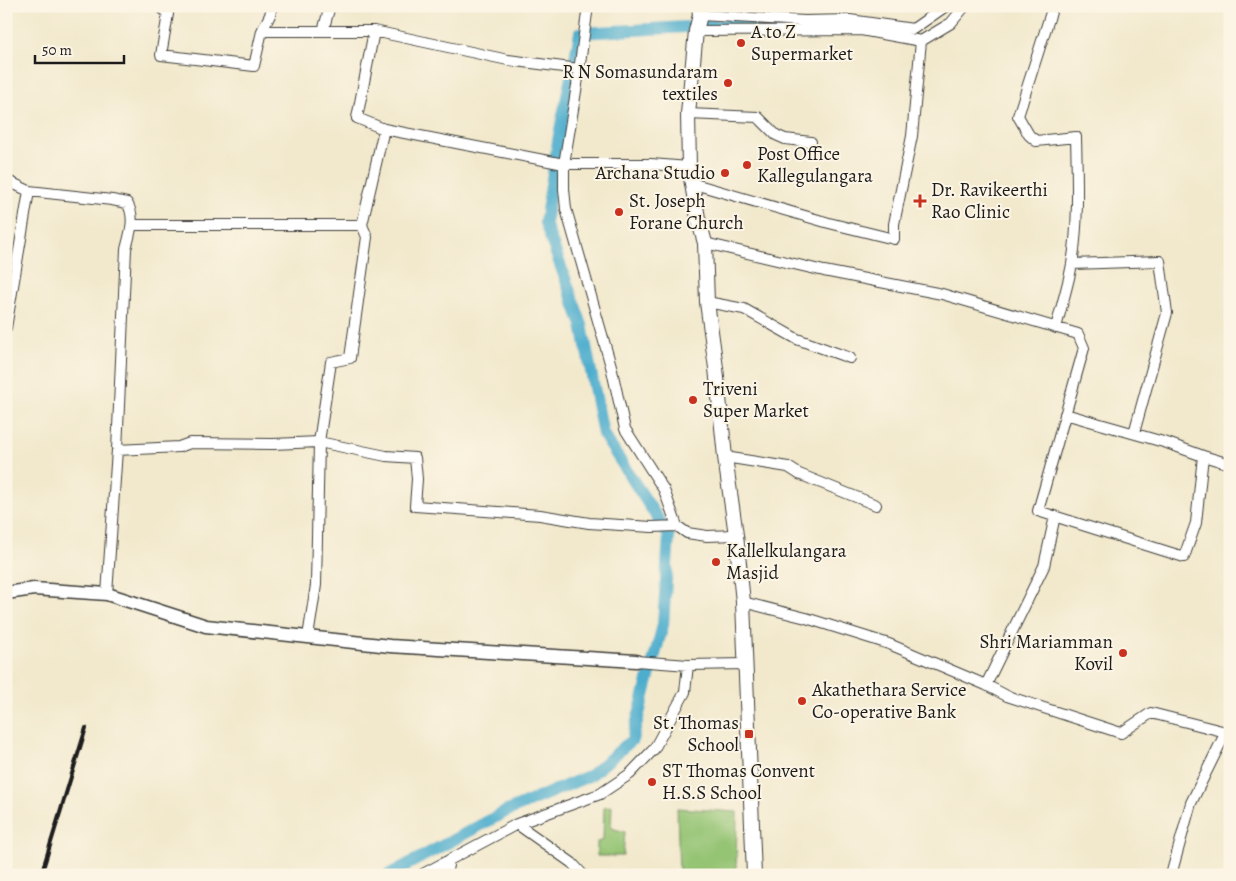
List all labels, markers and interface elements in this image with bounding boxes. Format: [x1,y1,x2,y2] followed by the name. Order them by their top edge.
[750,19,853,67] place label: A to Z Supermarket
[35,32,124,64] scale bar
[735,37,747,49] marker: A to Z Supermarket
[42,40,72,60] text: 50 m
[562,59,718,107] place label: R N Somasundaram textiles
[722,77,734,89] marker: R N Somasundaram textiles
[757,141,873,189] place label: Post Office Kallegulangara
[741,159,753,171] marker: Post Office Kallegulangara
[594,160,715,186] place label: Archana Studio
[719,167,731,179] marker: Archana Studio
[931,177,1048,225] place label: Dr. Ravikeerthi Rao Clinic
[629,188,744,236] place label: St. Joseph Forane Church
[913,194,927,208] marker: Dr. Ravikeerthi Rao Clinic
[613,206,625,218] marker: St. Joseph Forane Church
[703,376,809,424] place label: Triveni Super Market
[687,394,699,406] marker: Triveni Super Market
[726,538,847,586] place label: Kallelkulangara Masjid
[710,556,722,568] marker: Kallelkulangara Masjid
[979,629,1113,677] place label: Shri Mariamman Kovil
[1117,647,1129,659] marker: Shri Mariamman Kovil
[811,677,966,725] place label: Akathethara Service Co-operative Bank
[796,695,808,707] marker: Akathethara Service Co-operative Bank
[653,710,739,758] place label: St. Thomas School
[743,728,755,740] marker: St. Thomas School
[662,758,815,806] place label: ST Thomas Convent H.S.S School
[646,776,658,788] marker: ST Thomas Convent H.S.S School

